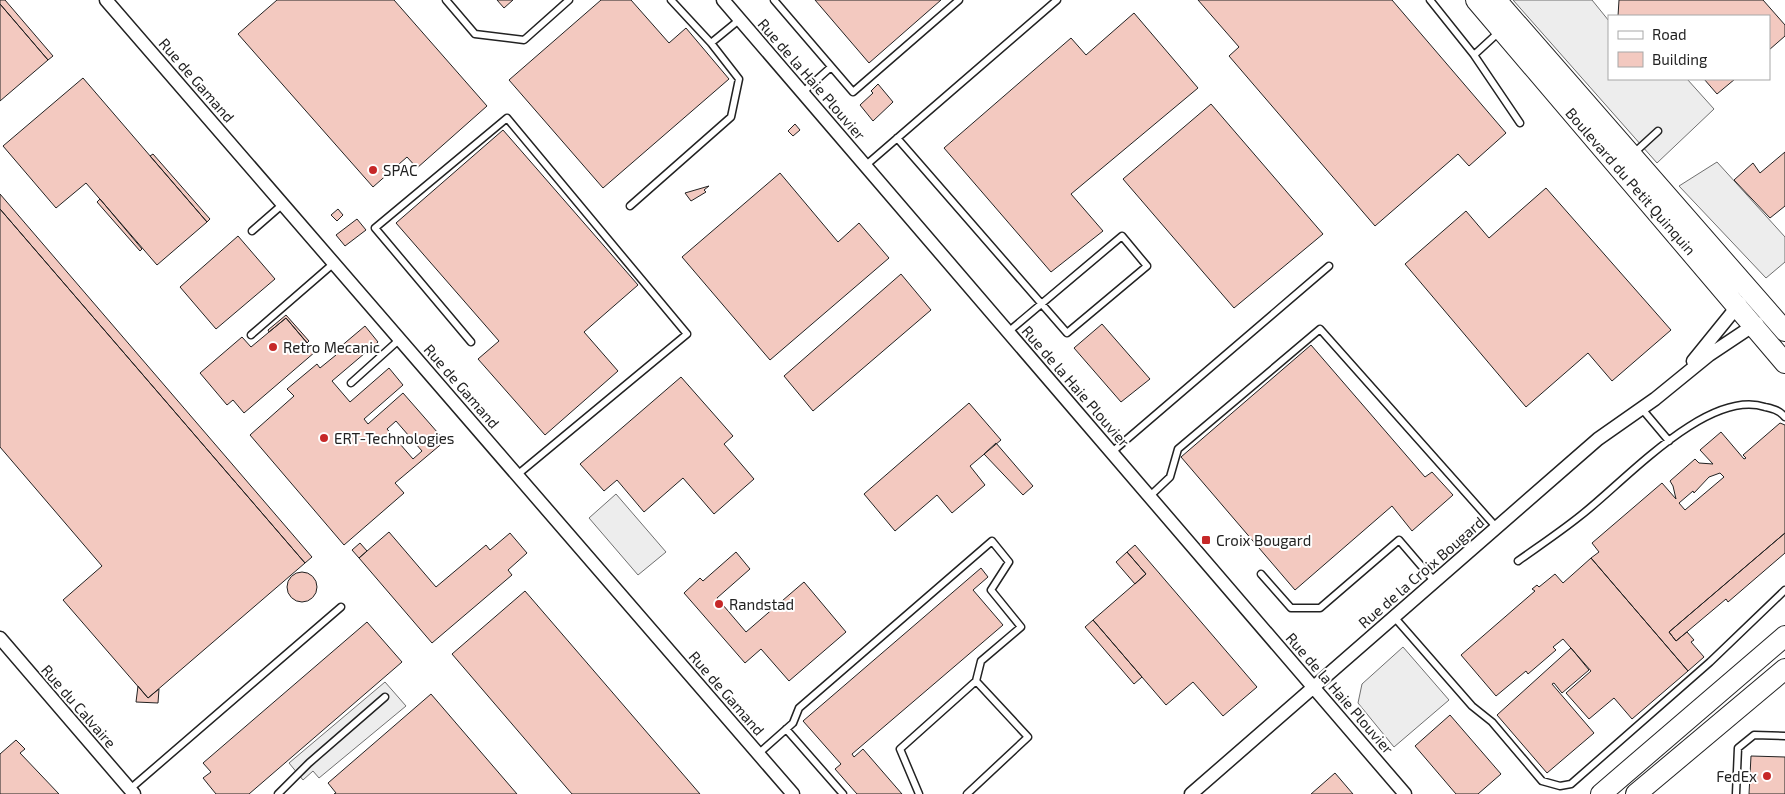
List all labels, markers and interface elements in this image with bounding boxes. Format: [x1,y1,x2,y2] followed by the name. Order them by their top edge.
[754,15,870,143] street label: Rue de la Haie Plouvier
[1608,15,1770,80] legend
[1652,25,1687,43] text: Road
[156,34,238,126] street label: Rue de Gamand
[1652,50,1708,68] text: Building
[1561,104,1700,259] street label: Boulevard du Petit Quinquin
[383,161,418,179] place label: SPAC
[367,164,379,176] marker: SPAC
[1018,322,1134,450] street label: Rue de la Haie Plouvier
[283,338,380,356] place label: Retro Mecanic
[421,340,503,432] street label: Rue de Gamand
[267,341,279,353] marker: Retro Mecanic
[334,429,454,447] place label: ERT-Technologies
[318,432,330,444] marker: ERT-Technologies
[1355,513,1487,631] street label: Rue de la Croix Bougard
[1216,531,1311,549] place label: Croix Bougard
[1200,534,1212,546] marker: Croix Bougard
[729,595,794,613] place label: Randstad
[713,598,725,610] marker: Randstad
[1282,629,1398,757] street label: Rue de la Haie Plouvier
[686,647,768,739] street label: Rue de Gamand
[38,661,120,751] street label: Rue du Calvaire
[1716,767,1757,785] place label: FedEx
[1761,770,1773,782] marker: FedEx

